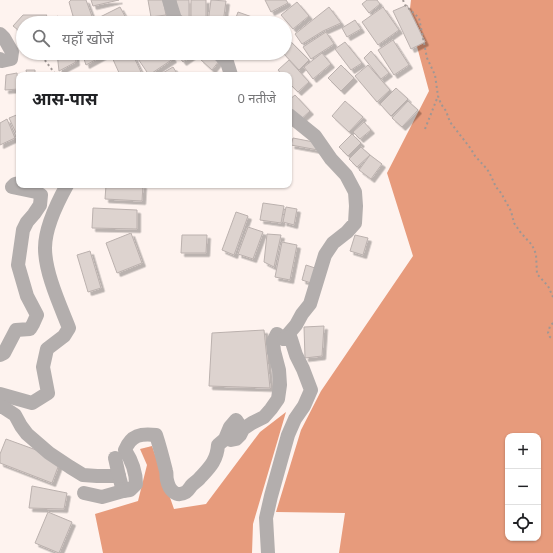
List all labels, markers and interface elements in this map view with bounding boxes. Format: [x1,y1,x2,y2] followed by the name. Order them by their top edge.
[16,16,292,60] search box
[30,27,52,49] icon: search
[62,28,114,48] text: यहाँ खोजें
[32,87,97,110] text: आस-पास
[238,89,276,107] text: 0 नतीजे
[505,433,541,541] map controls
[505,433,541,469] button: +
[505,469,541,505] button: −
[505,505,541,541] button: locate

